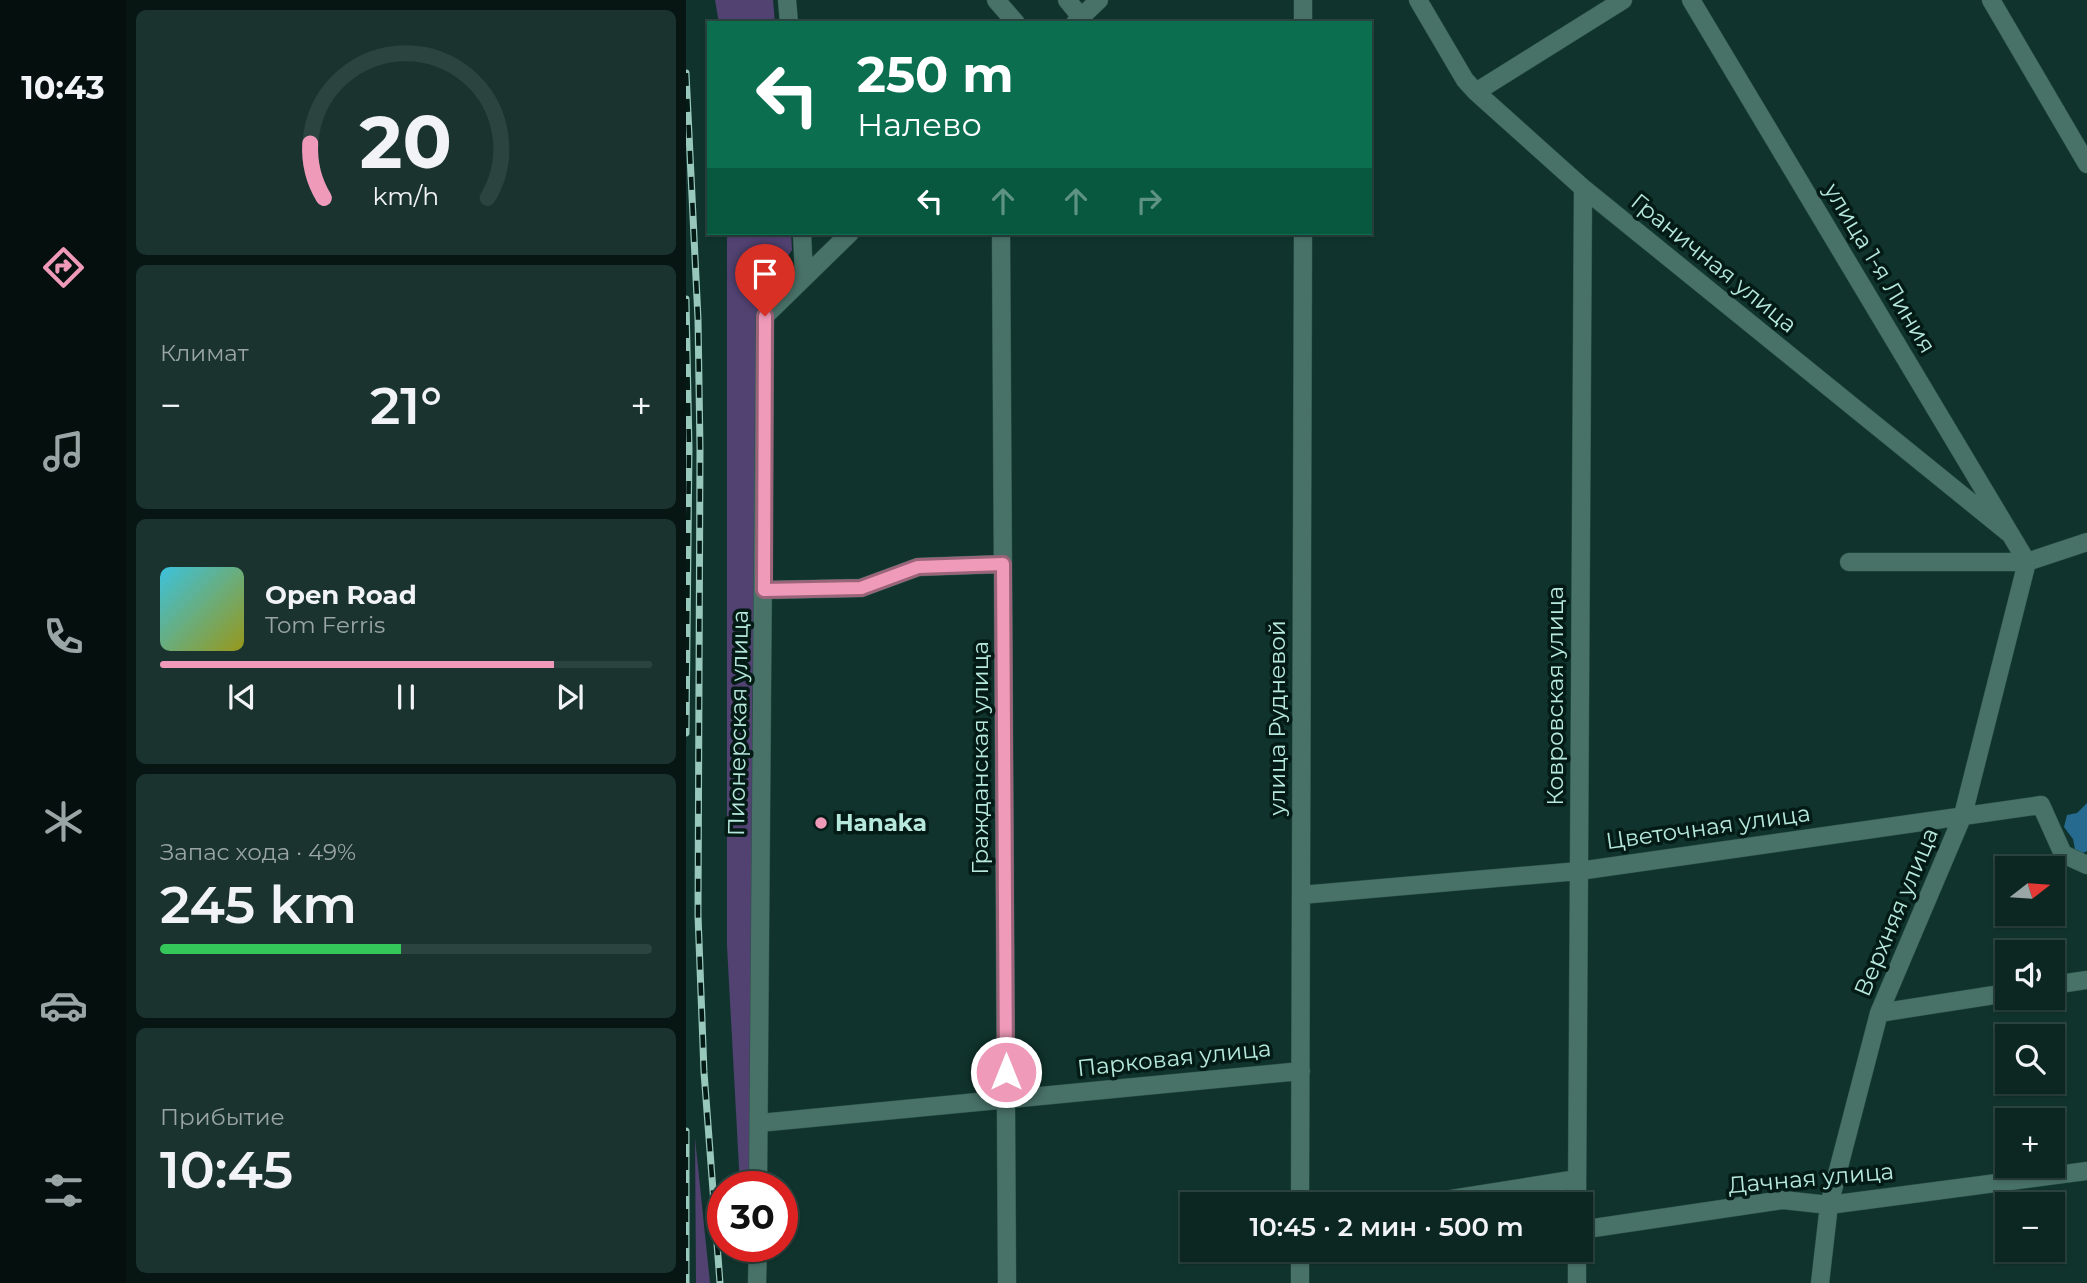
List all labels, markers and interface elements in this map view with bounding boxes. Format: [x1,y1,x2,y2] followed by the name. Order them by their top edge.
[857,45,1014,104] text: 250 m
[742,49,833,140] icon: left
[21,68,105,107] text: 10:43
[360,99,452,187] text: 20
[857,105,982,144] text: Налево
[1818,177,1942,358] street label: улица 1-я Линия
[373,181,439,211] text: km/h
[911,182,949,220] icon: left
[984,182,1022,220] icon: ahead
[1057,182,1095,220] icon: ahead
[1130,182,1168,220] icon: right
[1625,188,1803,338] street label: Граничная улица
[39,243,88,292] icon: directions
[735,244,795,316] pin
[746,255,784,293] icon: arrive
[160,339,249,367] text: Климат
[370,374,442,437] text: 21°
[160,382,182,429] text: −
[630,382,652,429] text: +
[39,427,88,476] icon: music
[265,579,417,611] text: Open Road
[1541,586,1569,806] street label: Ковровская улица
[722,610,754,836] street label: Пионерская улица
[265,611,385,639] text: Tom Ferris
[39,612,88,661] icon: phone
[1263,620,1291,817] street label: улица Рудневой
[966,641,994,875] street label: Гражданская улица
[223,678,261,716] icon: previous
[387,678,425,716] icon: pause
[551,678,589,716] icon: next
[39,797,88,846] icon: climate
[1604,799,1812,855] street label: Цветочная улица
[835,809,927,837] place label: Hanaka
[813,815,829,831] marker: Hanaka
[1848,824,1944,1000] street label: Верхняя улица
[160,838,356,866] text: Запас хода · 49%
[1995,856,2065,926] north arrow
[1995,856,2065,1262] map controls
[160,873,357,936] text: 245 km
[1995,940,2065,1010] button: sound
[39,981,88,1030] icon: car
[1995,1024,2065,1094] button: search
[1076,1034,1272,1082] street label: Парковая улица
[969,1035,1043,1109] position arrow
[160,1103,285,1131] text: Прибытие
[1995,1108,2065,1178] button: +
[160,1138,293,1201] text: 10:45
[1727,1157,1895,1199] street label: Дачная улица
[39,1166,88,1215] icon: filters
[707,1171,798,1262] speed limit sign: 30
[1995,1192,2065,1262] button: −
[1249,1211,1524,1243] text: 10:45 · 2 мин · 500 m

